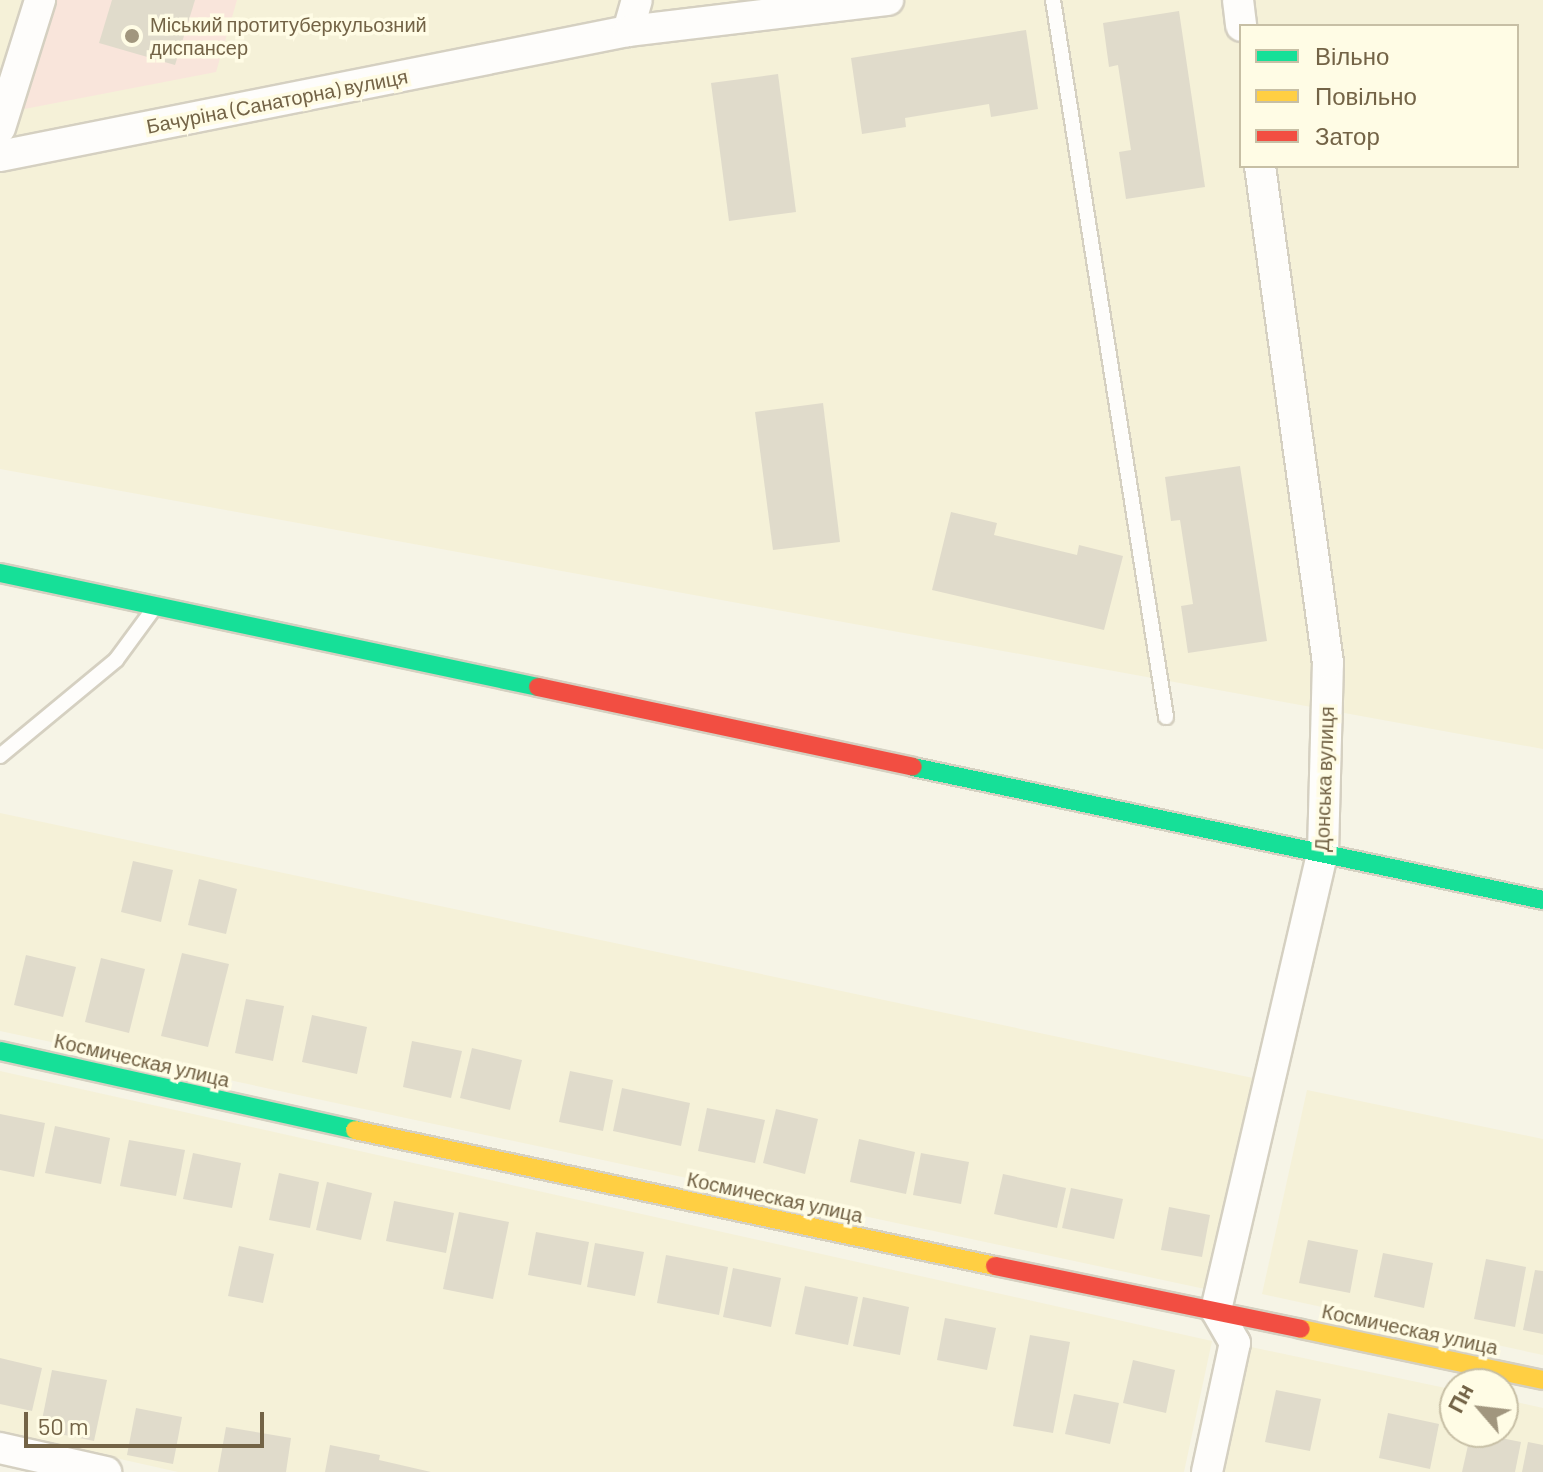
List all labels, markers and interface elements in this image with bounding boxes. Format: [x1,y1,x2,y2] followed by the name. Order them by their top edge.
[150,12,427,59] place label: Міський протитуберкульозний диспансер
[1239,24,1519,168] legend
[121,25,143,47] marker: Міський протитуберкульозний диспансер
[1315,41,1389,70] text: Вільно
[144,64,410,138] street label: Бачуріна (Санаторна) вулиця
[1315,81,1417,110] text: Повільно
[1315,121,1380,150] text: Затор
[1309,706,1339,852] street label: Донська вулиця
[52,1028,232,1092] street label: Космическая улица
[685,1167,865,1227] street label: Космическая улица
[1320,1299,1500,1359] street label: Космическая улица
[1439,1368,1519,1448] north arrow
[1441,1379,1478,1417] text: Пн
[28,1396,268,1446] scale bar
[38,1411,89,1440] text: 50 m

